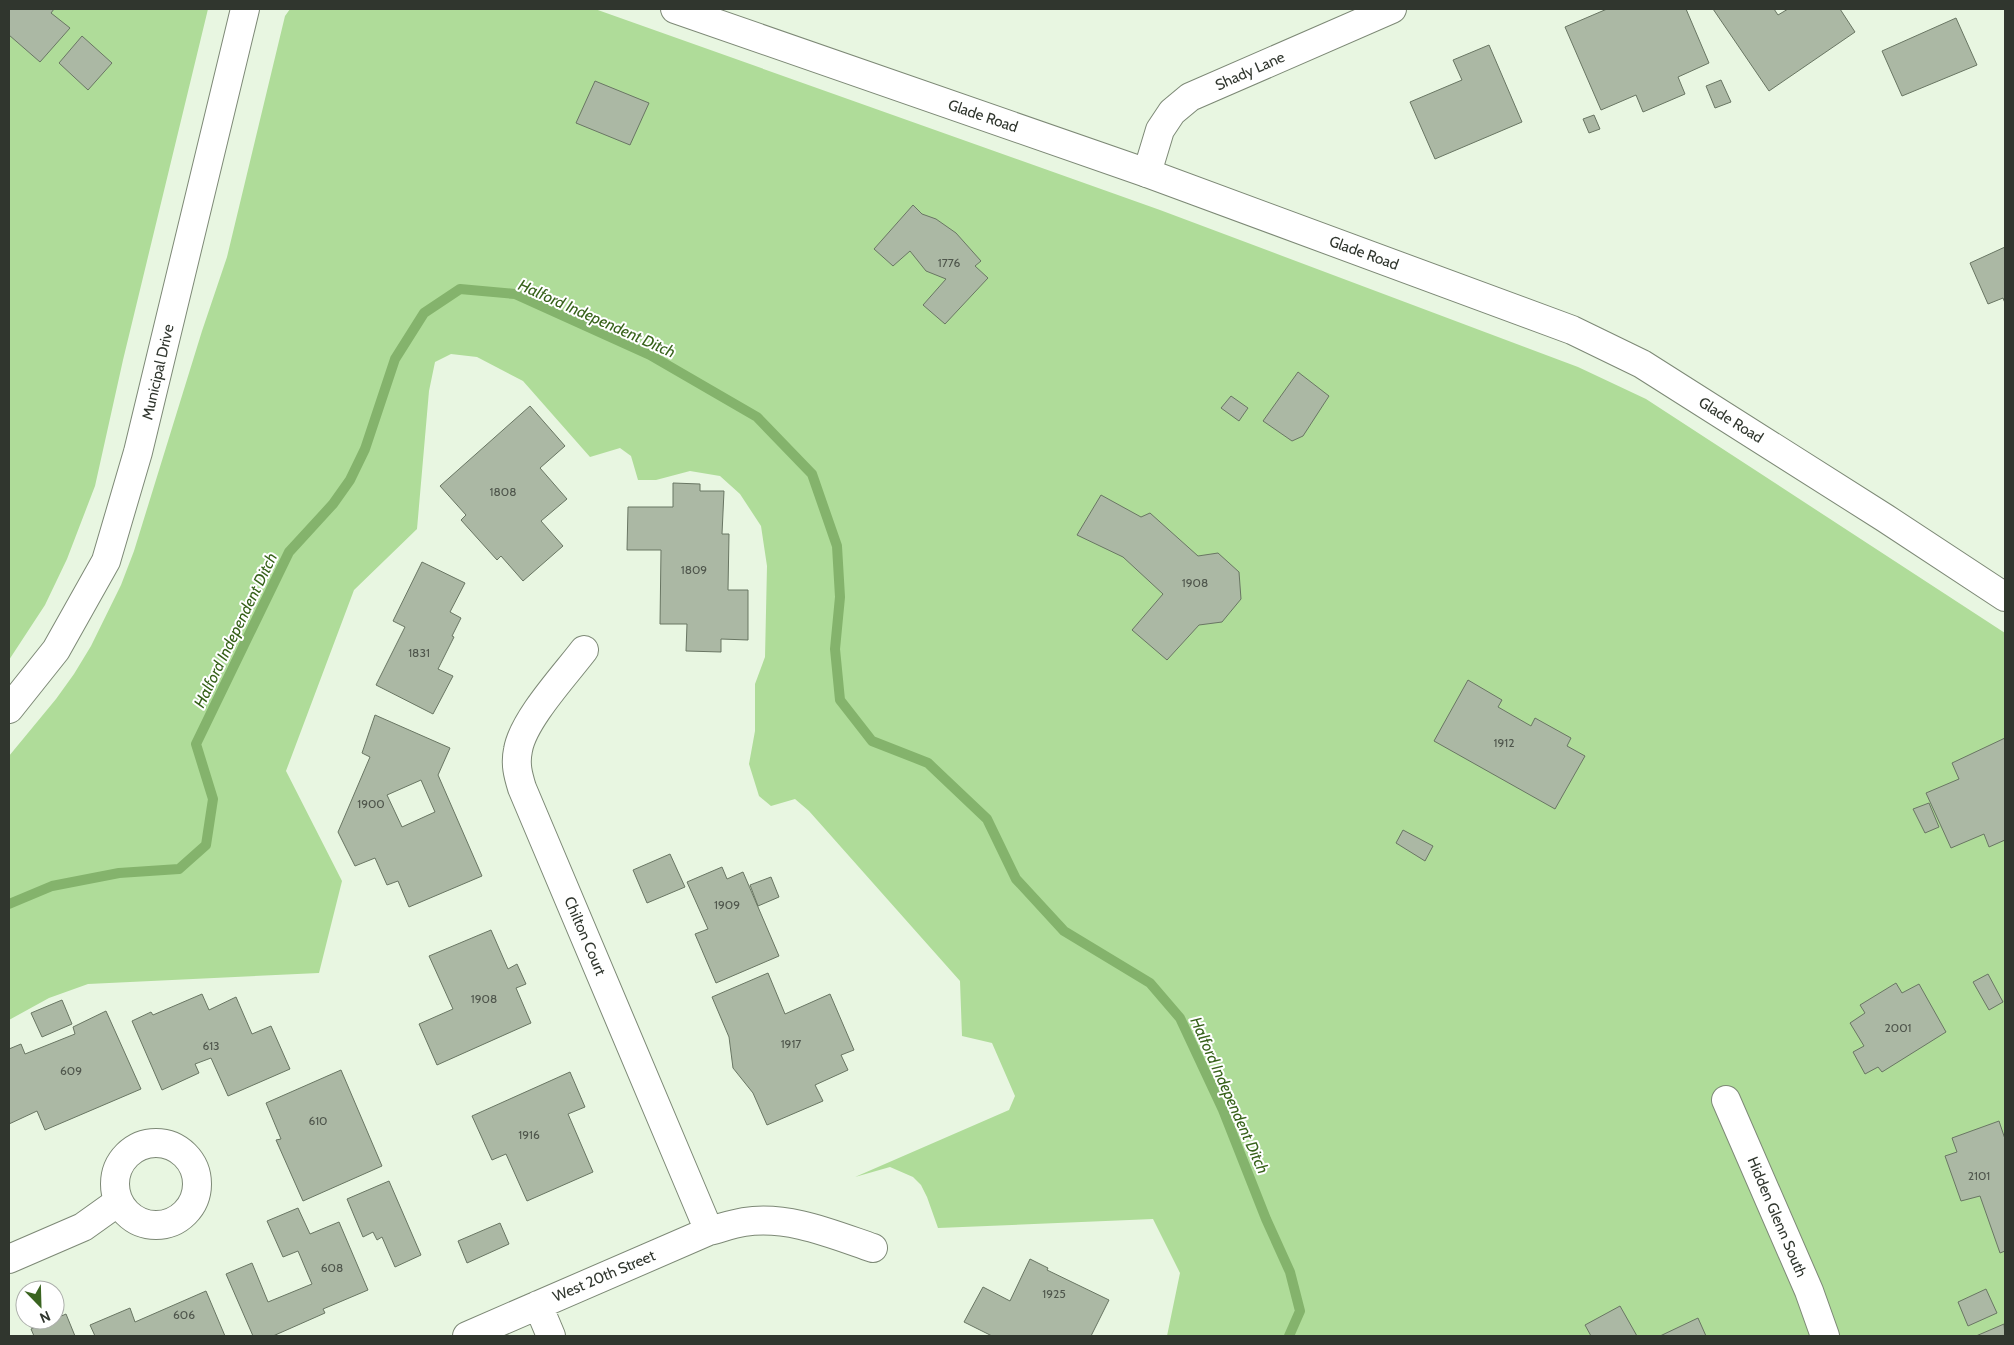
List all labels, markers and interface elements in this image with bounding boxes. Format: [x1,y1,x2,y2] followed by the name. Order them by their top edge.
[1213,48,1288,94] street label: Shady Lane
[946,96,1020,136] street label: Glade Road
[1327,232,1401,274] street label: Glade Road
[938,255,960,270] house number: 1776
[515,275,678,362] water label: Halford Independent Ditch
[138,322,178,422] street label: Municipal Drive
[1695,393,1767,447] street label: Glade Road
[490,484,516,499] house number: 1808
[190,550,281,711] water label: Halford Independent Ditch
[681,562,707,577] house number: 1809
[1182,575,1208,590] house number: 1908
[408,645,430,660] house number: 1831
[1494,735,1514,750] house number: 1912
[357,796,385,811] house number: 1900
[560,894,610,978] street label: Chilton Court
[714,897,740,912] house number: 1909
[471,991,497,1006] house number: 1908
[1186,1014,1273,1177] water label: Halford Independent Ditch
[1885,1020,1911,1035] house number: 2001
[781,1036,801,1051] house number: 1917
[202,1038,220,1053] house number: 613
[60,1063,82,1078] house number: 609
[308,1113,328,1128] house number: 610
[518,1127,540,1142] house number: 1916
[1744,1154,1810,1280] street label: Hidden Glenn South
[1968,1168,1990,1183] house number: 2101
[550,1246,658,1306] street label: West 20th Street
[321,1260,343,1275] house number: 608
[15,1280,65,1330] north arrow
[1042,1286,1066,1301] house number: 1925
[37,1307,53,1327] text: N
[173,1307,195,1322] house number: 606

